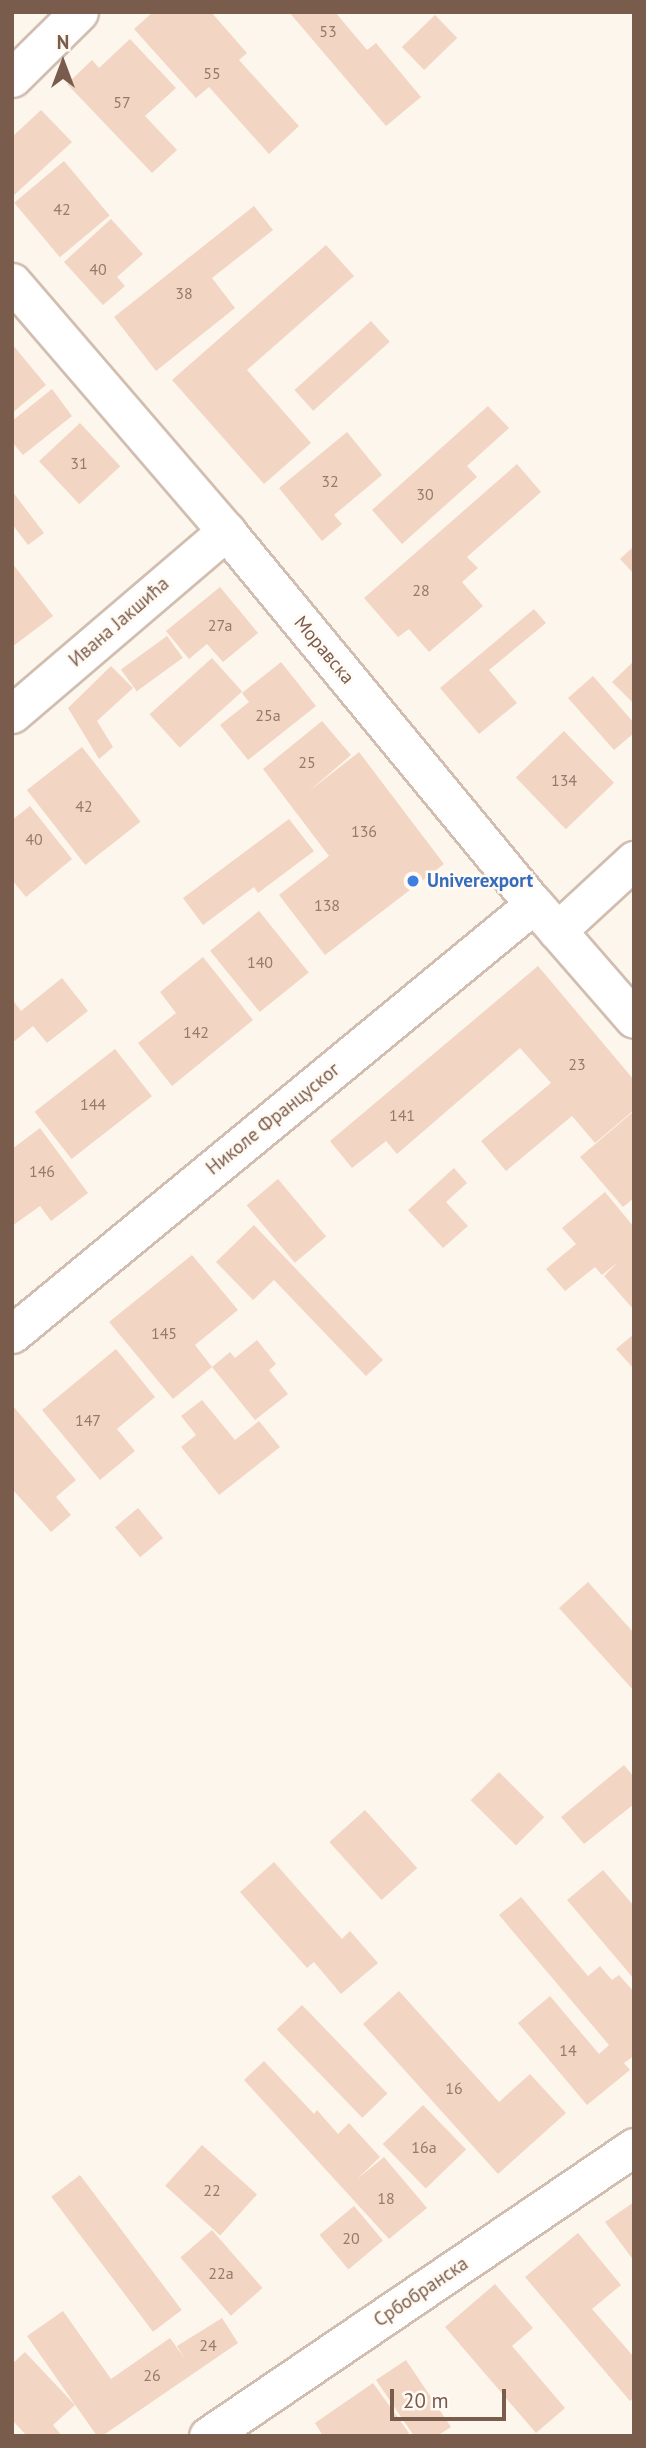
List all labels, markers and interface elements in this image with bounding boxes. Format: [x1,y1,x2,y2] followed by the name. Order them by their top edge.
[319,21,337,41] house number: 53
[28,28,98,98] north arrow
[57,30,69,54] text: N
[203,63,221,83] house number: 55
[113,92,131,112] house number: 57
[53,199,71,219] house number: 42
[89,259,107,279] house number: 40
[175,283,193,303] house number: 38
[70,453,88,473] house number: 31
[321,471,339,491] house number: 32
[416,484,434,504] house number: 30
[64,572,174,672] street label: Ивана Јакшића
[412,580,430,600] house number: 28
[289,611,359,689] street label: Моравска
[208,615,232,635] house number: 27a
[255,705,281,725] house number: 25a
[298,752,316,772] house number: 25
[551,770,577,790] house number: 134
[75,796,93,816] house number: 42
[351,821,377,841] house number: 136
[25,829,43,849] house number: 40
[427,870,533,892] place label: Univerexport
[405,873,421,889] marker: Univerexport
[314,895,340,915] house number: 138
[247,952,273,972] house number: 140
[183,1022,209,1042] house number: 142
[568,1054,586,1074] house number: 23
[202,1058,344,1180] street label: Николе Француског
[80,1094,106,1114] house number: 144
[389,1105,415,1125] house number: 141
[29,1161,55,1181] house number: 146
[151,1323,177,1343] house number: 145
[75,1410,101,1430] house number: 147
[559,2040,577,2060] house number: 14
[445,2078,463,2098] house number: 16
[411,2137,437,2157] house number: 16a
[203,2180,221,2200] house number: 22
[377,2188,395,2208] house number: 18
[342,2228,360,2248] house number: 20
[370,2252,472,2332] street label: Србобранска
[208,2263,234,2283] house number: 22a
[199,2335,217,2355] house number: 24
[143,2365,161,2385] house number: 26
[394,2374,510,2418] scale bar
[403,2387,449,2414] text: 20 m

